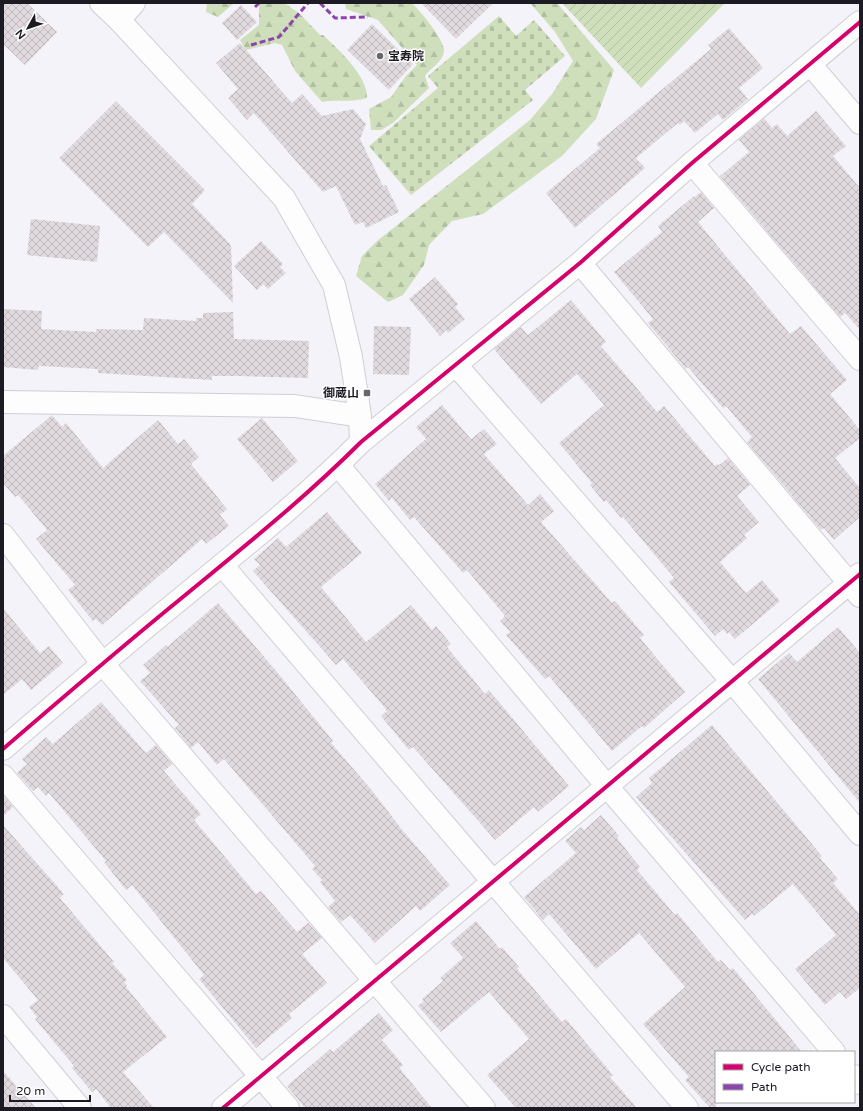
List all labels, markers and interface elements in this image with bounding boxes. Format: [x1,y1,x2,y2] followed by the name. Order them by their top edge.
[8,8,48,48] north arrow
[13,27,29,42] text: N
[388,49,424,63] place label: 宝寿院
[375,51,385,61] marker: 宝寿院
[323,386,359,400] place label: 御蔵山
[362,388,372,398] marker: 御蔵山
[715,1051,855,1103] legend
[751,1060,810,1074] text: Cycle path
[10,1077,90,1103] scale bar
[751,1080,777,1094] text: Path
[16,1084,45,1098] text: 20 m

